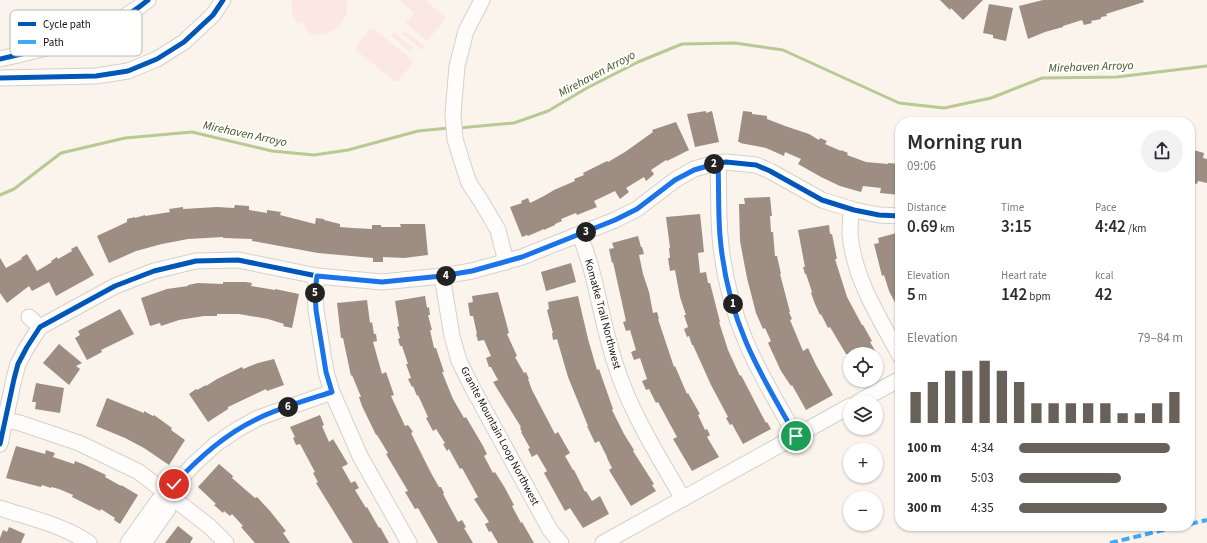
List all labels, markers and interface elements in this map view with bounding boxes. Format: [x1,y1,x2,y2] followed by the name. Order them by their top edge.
[10,10,142,56] legend
[43,17,91,32] text: Cycle path
[43,35,64,50] text: Path
[555,46,639,102] water label: Mirehaven Arroyo
[1048,57,1134,77] water label: Mirehaven Arroyo
[202,117,288,151] water label: Mirehaven Arroyo
[907,126,1023,158] text: Morning run
[1141,130,1183,172] button: share
[704,154,724,174] pin: 2
[711,156,717,171] text: 2
[907,157,936,175] text: 09:06
[907,200,946,215] text: Distance
[1001,200,1024,215] text: Time
[1095,200,1117,215] text: Pace
[907,215,938,239] text: 0.69
[1001,215,1032,239] text: 3:15
[1095,215,1126,239] text: 4:42
[938,221,955,236] text: km
[1126,221,1146,236] text: /km
[576,222,596,242] pin: 3
[583,224,589,239] text: 3
[581,257,625,371] street label: Komatke Trail Northwest
[436,266,456,286] pin: 4
[443,268,449,283] text: 4
[907,268,950,283] text: Elevation
[1001,268,1047,283] text: Heart rate
[1095,268,1114,283] text: kcal
[305,283,325,303] pin: 5
[907,283,916,307] text: 5
[1001,283,1027,307] text: 142
[1095,283,1112,307] text: 42
[312,285,318,300] text: 5
[916,289,927,304] text: m
[1027,289,1051,304] text: bpm
[723,294,743,314] pin: 1
[730,296,736,311] text: 1
[907,329,958,347] text: Elevation
[1138,329,1183,347] text: 79–84 m
[843,347,883,531] map controls
[843,347,883,387] button: locate
[457,364,543,508] street label: Granite Mountain Loop Northwest
[843,395,883,435] button: layers
[278,397,298,417] pin: 6
[285,399,291,414] text: 6
[779,419,813,453] pin
[785,425,807,447] icon: arrive
[907,439,941,457] text: 100 m
[971,439,994,457] text: 4:34
[843,443,883,483] button: +
[157,467,191,501] pin
[907,469,941,487] text: 200 m
[971,469,994,487] text: 5:03
[163,473,185,495] icon: check
[843,491,883,531] button: −
[907,499,941,517] text: 300 m
[971,499,994,517] text: 4:35

